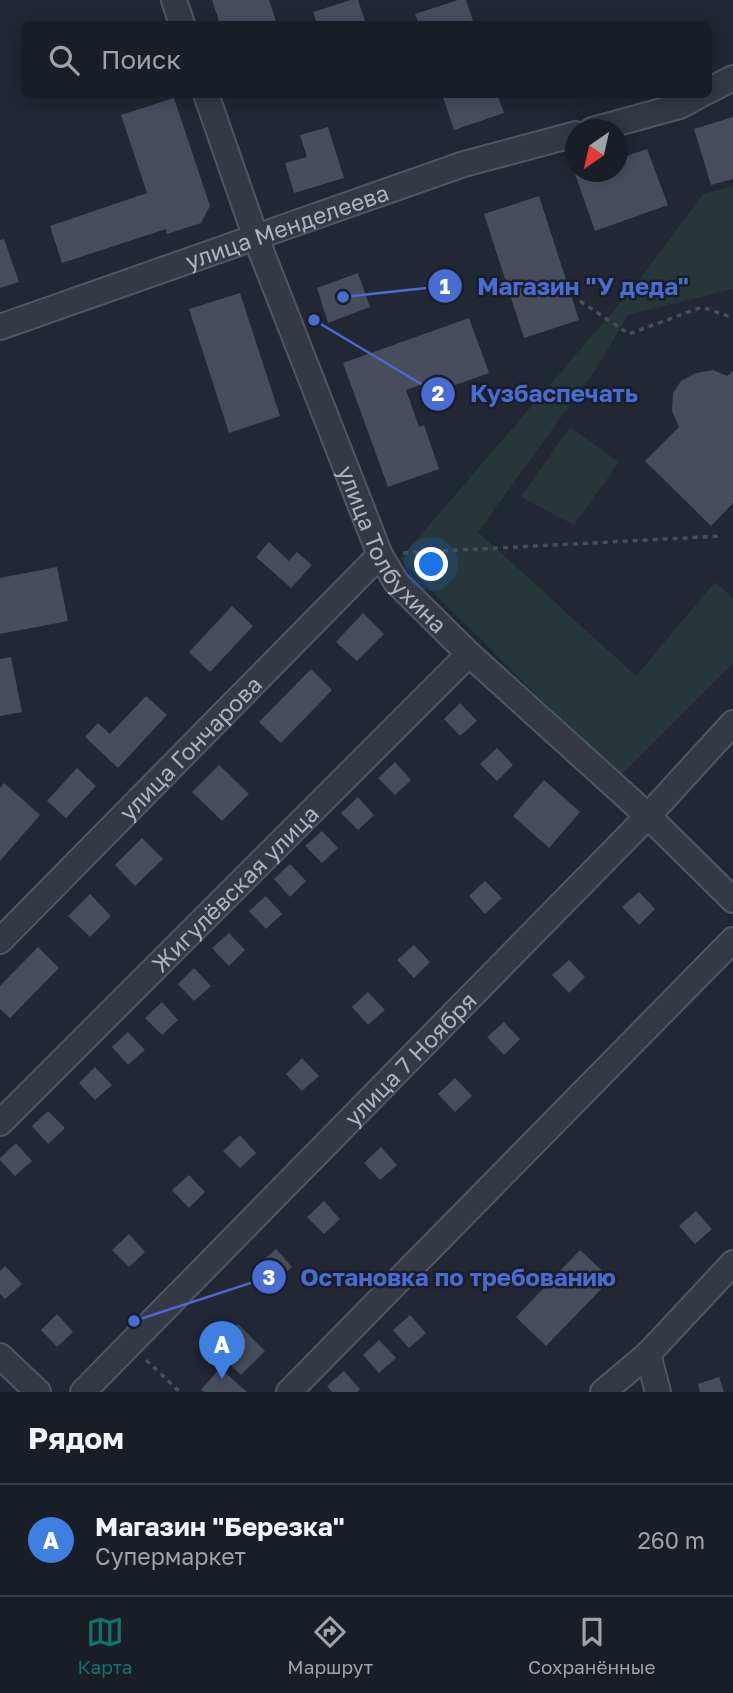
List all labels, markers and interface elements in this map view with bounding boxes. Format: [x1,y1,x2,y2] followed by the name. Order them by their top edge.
[21,21,712,98] search box
[45,41,83,79] icon: search
[101,44,181,75] text: Поиск
[565,119,628,182] north arrow
[181,178,392,275] street label: улица Менделеева
[428,264,703,309] callout: Магазин "У деда"
[477,271,689,300] text: Магазин "У деда"
[440,273,451,299] text: 1
[421,371,652,416] callout: Кузбаспечать
[470,378,638,407] text: Кузбаспечать
[432,380,445,406] text: 2
[332,461,453,638] street label: улица Толбухина
[414,547,448,581] your location
[113,670,267,826] street label: улица Гончарова
[146,799,324,977] street label: Жигулёвская улица
[338,986,482,1131] street label: улица 7 Ноября
[252,1255,630,1300] callout: Остановка по требованию
[300,1262,616,1291] text: Остановка по требованию
[263,1264,275,1290] text: 3
[199,1321,245,1379] pin: A
[28,1420,124,1456] text: Рядом
[95,1511,345,1542] text: Магазин "Березка"
[43,1526,59,1554] text: A
[637,1526,705,1554] text: 260 m
[95,1542,246,1570] text: Супермаркет
[77,1613,132,1678] tab: Карта
[287,1613,373,1678] tab: Маршрут
[528,1613,656,1678] tab: Сохранённые

